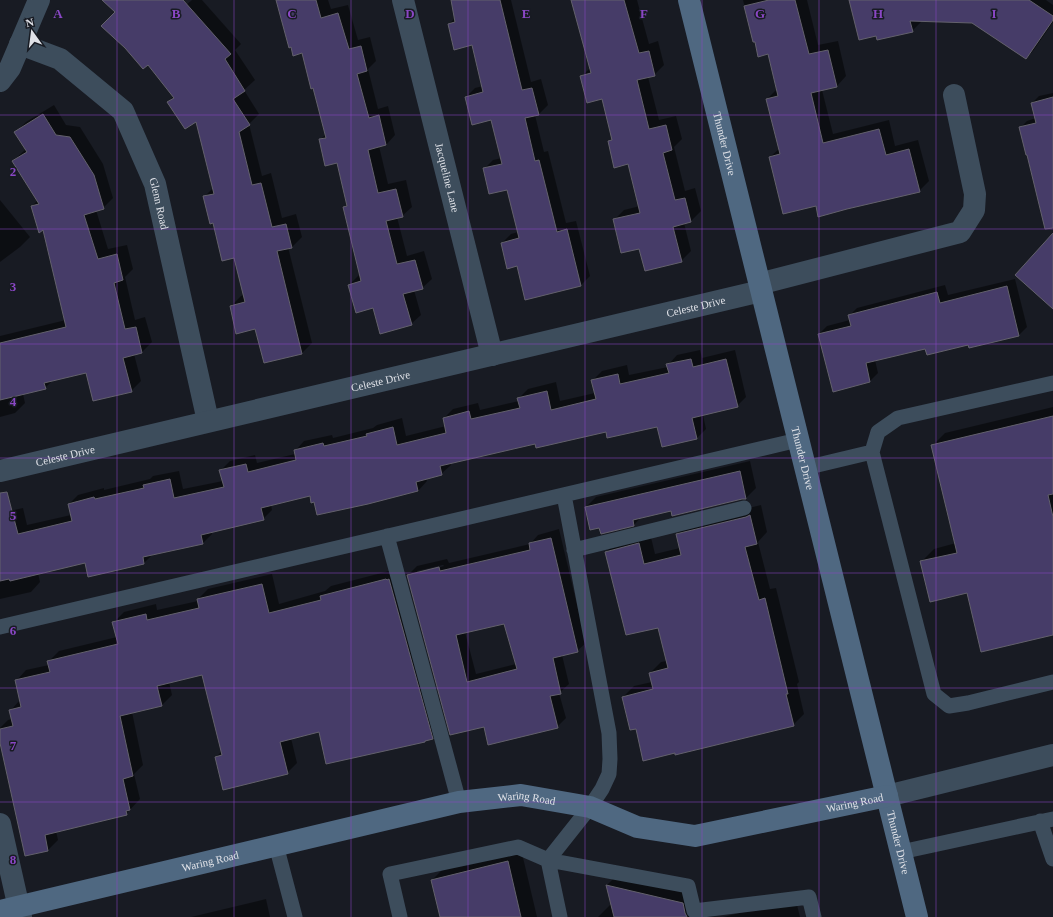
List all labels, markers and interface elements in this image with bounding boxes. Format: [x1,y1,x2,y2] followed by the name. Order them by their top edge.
[53,6,63,21] text: A
[172,6,181,21] text: B
[287,6,297,21] text: C
[405,6,415,21] text: D
[522,6,530,21] text: E
[640,6,648,21] text: F
[755,6,765,21] text: G
[873,6,883,21] text: H
[991,6,997,21] text: I
[12,12,52,52] north arrow
[24,16,35,29] text: N
[711,111,738,177] street label: Thunder Drive
[433,141,462,214] street label: Jacqueline Lane
[10,164,16,179] text: 2
[147,176,171,231] street label: Glenn Road
[10,279,17,294] text: 3
[665,294,727,319] street label: Celeste Drive
[350,368,411,394] street label: Celeste Drive
[10,394,17,409] text: 4
[789,425,817,491] street label: Thunder Drive
[35,443,96,468] street label: Celeste Drive
[10,508,17,523] text: 5
[10,623,17,638] text: 6
[10,738,17,753] text: 7
[497,789,557,807] street label: Waring Road
[825,791,885,815] street label: Waring Road
[885,809,912,876] street label: Thunder Drive
[180,848,240,874] street label: Waring Road
[10,852,17,867] text: 8

